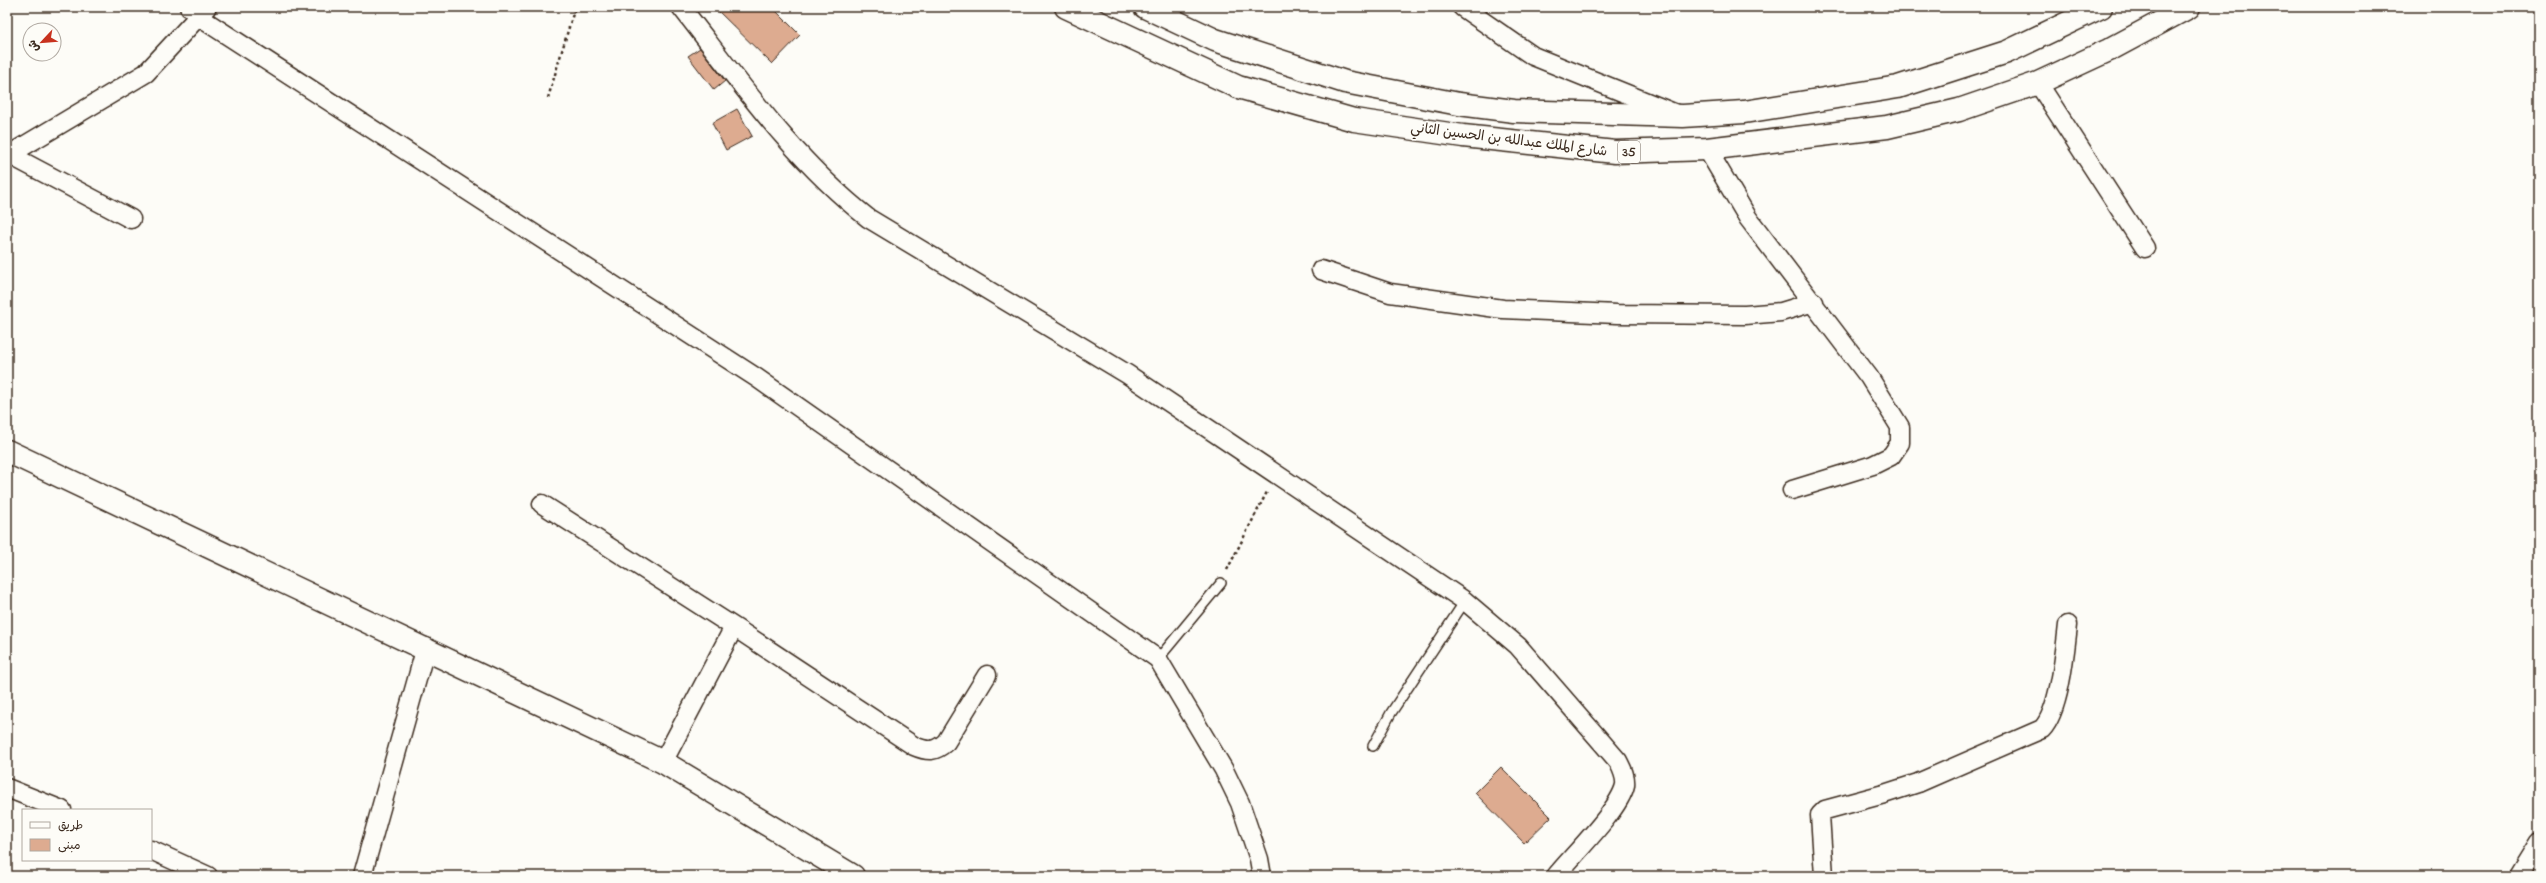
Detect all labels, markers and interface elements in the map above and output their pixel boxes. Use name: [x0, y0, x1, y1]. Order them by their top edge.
north arrow: [22, 22, 62, 62]
text: ش: [24, 37, 44, 55]
street label: شارع الملك عبدالله بن الحسين الثاني: [1409, 118, 1609, 163]
road number: 35: [1618, 141, 1640, 163]
legend: [22, 809, 152, 861]
text: طريق: [58, 817, 83, 835]
text: مبنى: [58, 837, 81, 855]

